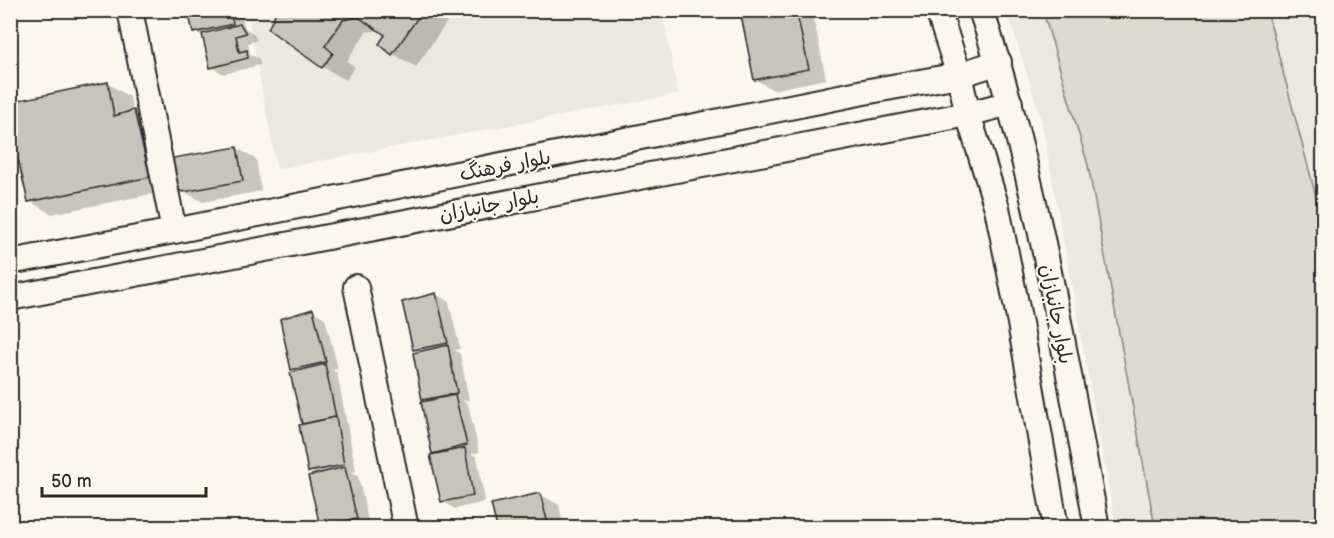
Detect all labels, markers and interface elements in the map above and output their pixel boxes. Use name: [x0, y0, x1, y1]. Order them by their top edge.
street label: بلوار فرهنگ: [458, 145, 553, 187]
street label: بلوار جانبازان: [437, 185, 541, 227]
street label: بلوار جانبازان: [1035, 262, 1077, 366]
scale bar: [42, 460, 206, 498]
text: 50 m: [51, 471, 92, 492]

